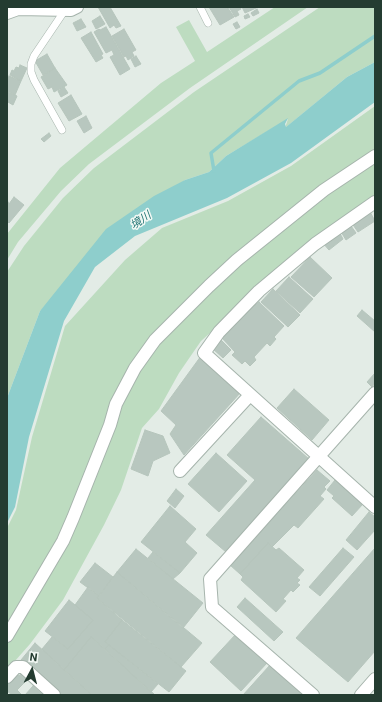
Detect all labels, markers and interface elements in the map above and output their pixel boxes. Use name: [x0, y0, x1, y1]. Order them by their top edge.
water label: 境川: [128, 209, 154, 233]
north arrow: [12, 650, 52, 690]
text: N: [29, 651, 38, 665]

